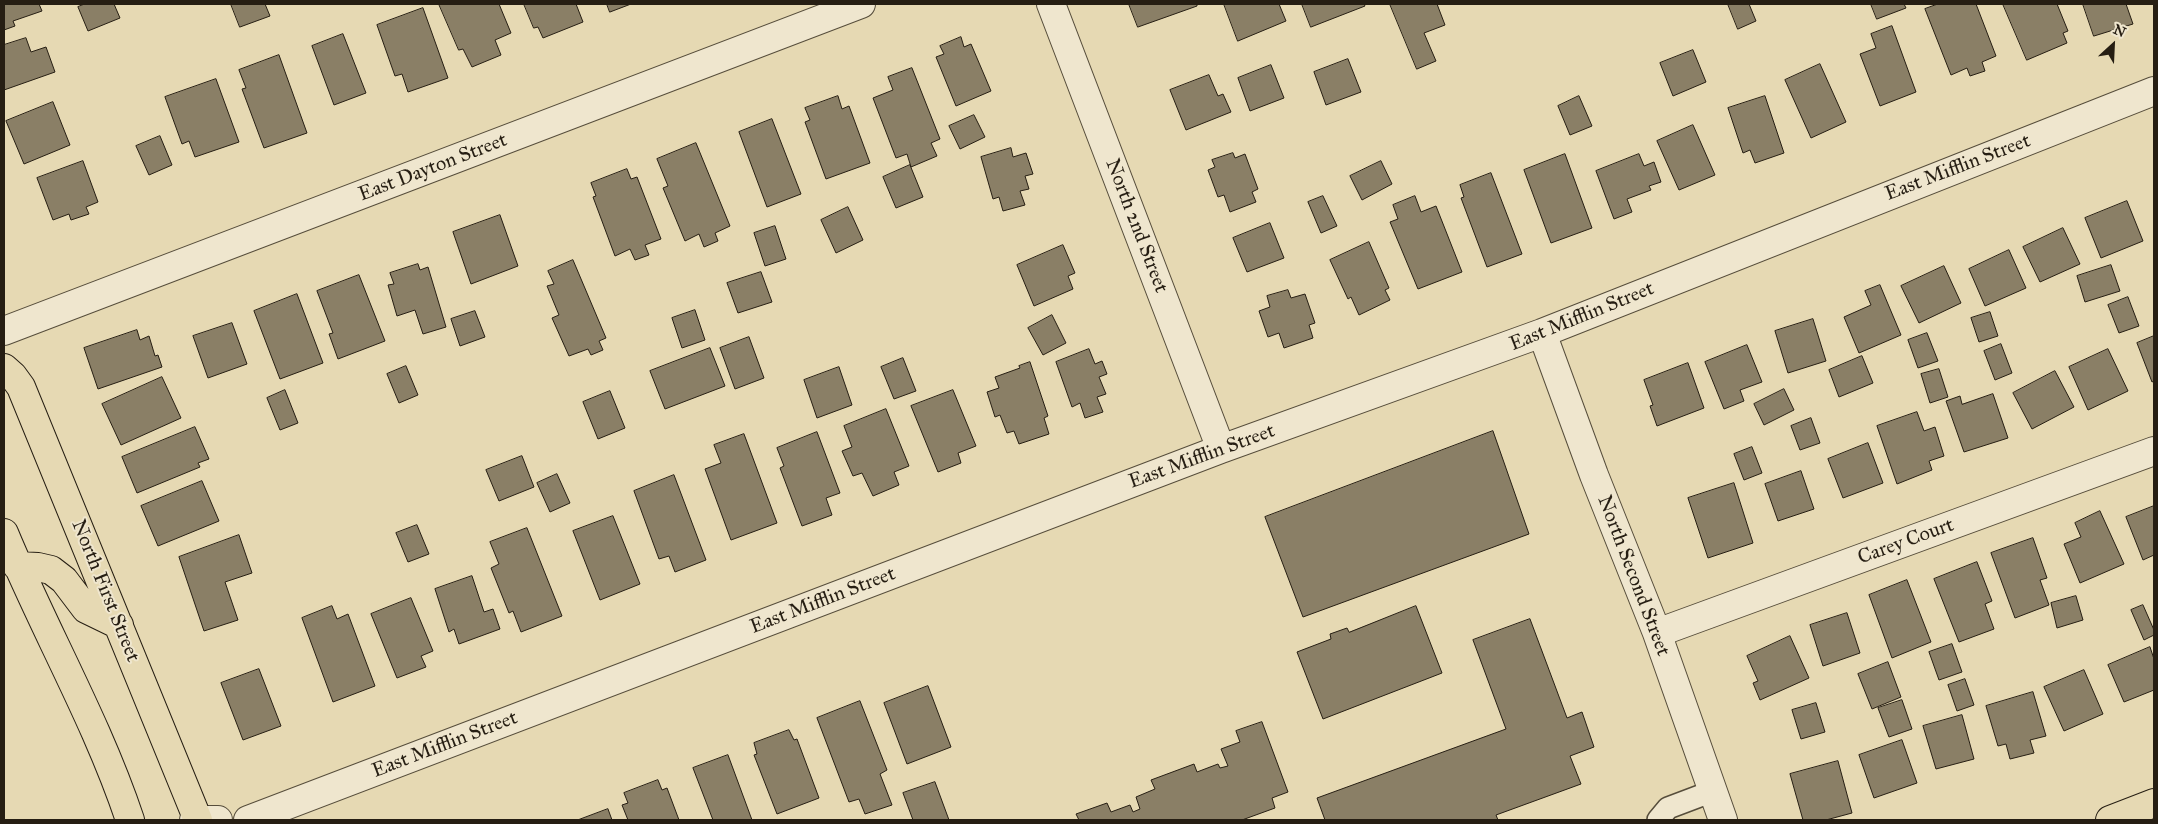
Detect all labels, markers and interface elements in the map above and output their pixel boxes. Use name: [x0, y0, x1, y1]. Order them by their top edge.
north arrow: [2088, 20, 2138, 70]
text: N: [2111, 21, 2129, 41]
street label: East Dayton Street: [355, 129, 511, 207]
street label: East Mifflin Street: [1882, 129, 2034, 207]
street label: North 2nd Street: [1099, 156, 1173, 296]
street label: East Mifflin Street: [1506, 277, 1658, 357]
street label: East Mifflin Street: [1126, 419, 1278, 495]
street label: North Second Street: [1591, 492, 1675, 660]
street label: Carey Court: [1855, 514, 1957, 570]
street label: North First Street: [66, 516, 144, 666]
street label: East Mifflin Street: [747, 562, 899, 640]
street label: East Mifflin Street: [369, 706, 521, 784]

